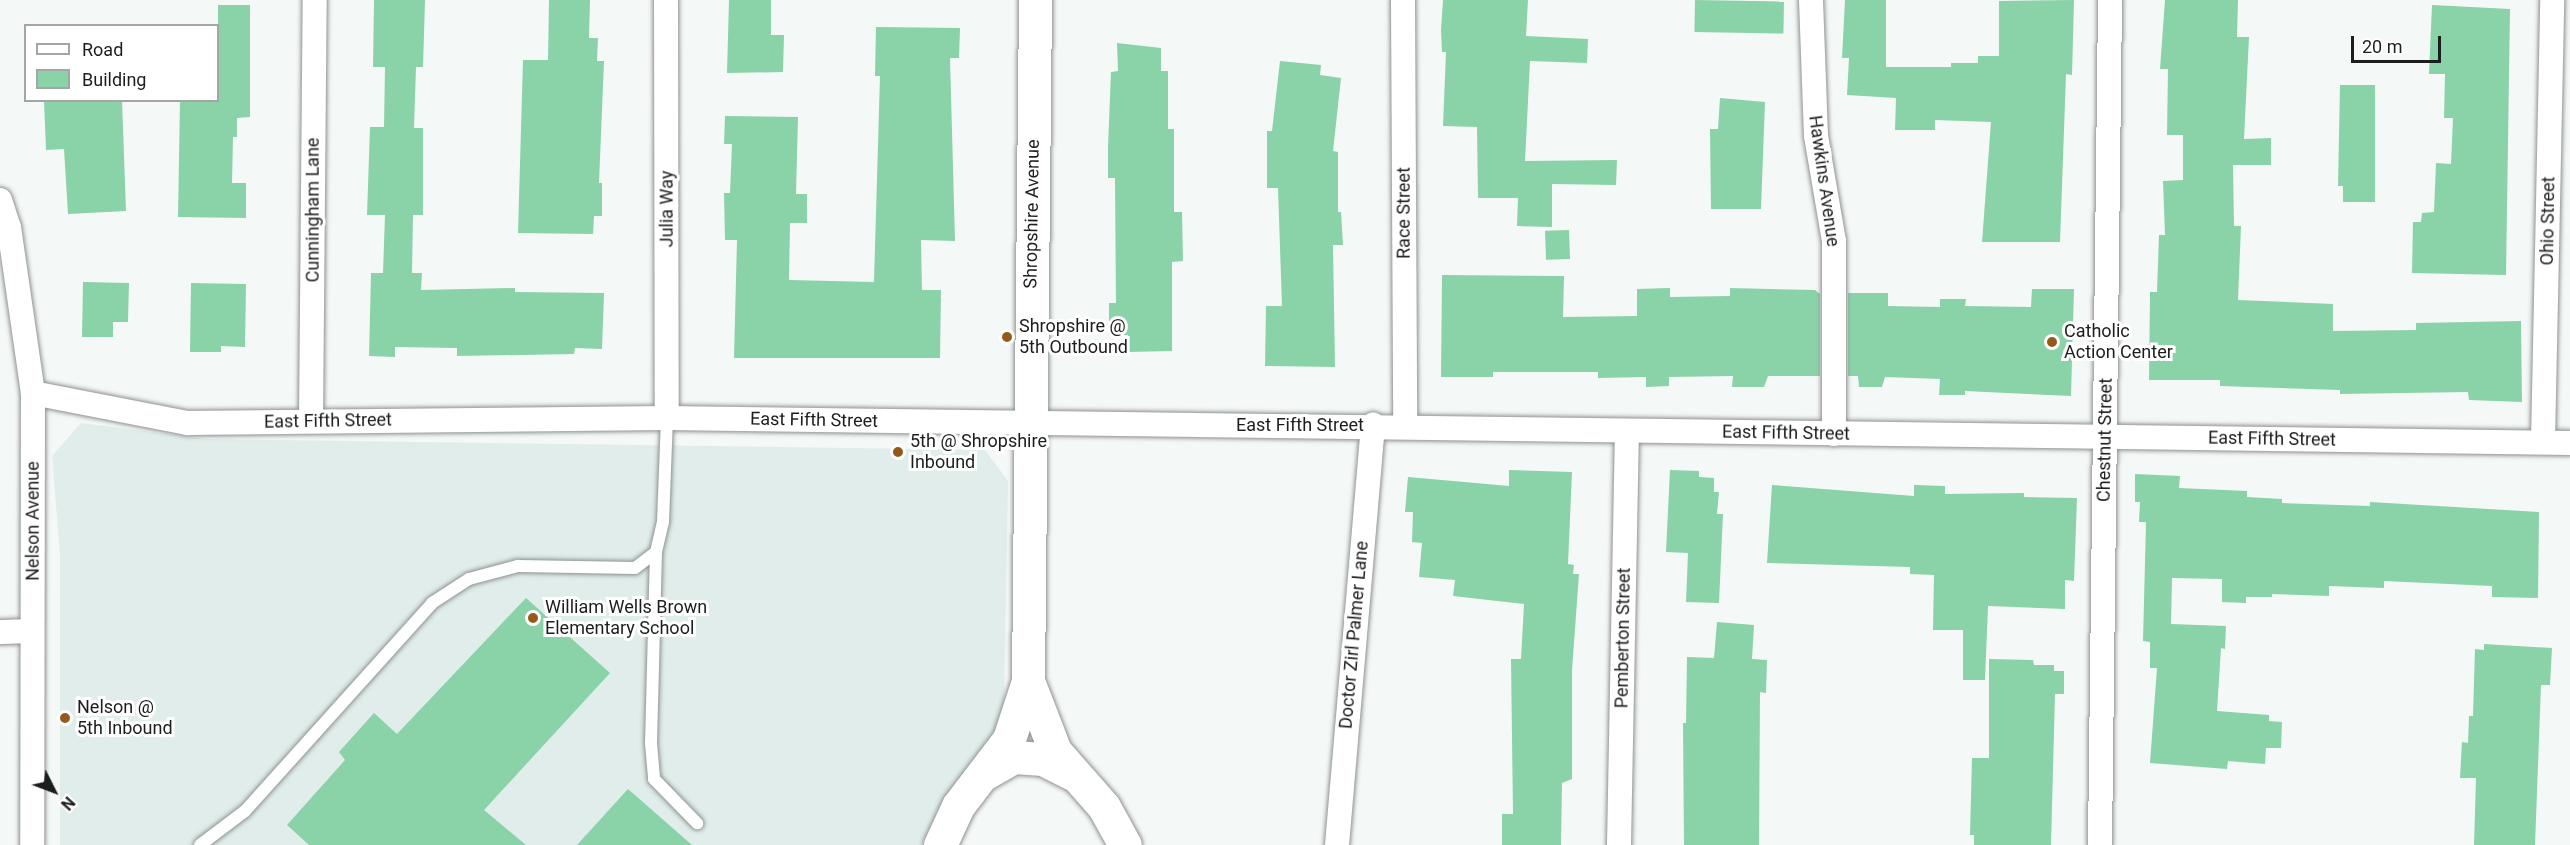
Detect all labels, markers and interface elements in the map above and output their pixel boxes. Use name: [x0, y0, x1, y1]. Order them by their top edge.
legend: [24, 24, 219, 102]
scale bar: [2354, 24, 2444, 62]
text: 20 m: [2362, 36, 2402, 57]
text: Road: [82, 39, 123, 60]
text: Building: [82, 69, 146, 90]
street label: Hawkins Avenue: [1804, 114, 1844, 248]
street label: Cunningham Lane: [302, 138, 324, 282]
street label: Shropshire Avenue: [1020, 139, 1044, 289]
street label: Race Street: [1393, 167, 1415, 259]
street label: Julia Way: [656, 171, 678, 247]
street label: Ohio Street: [2536, 176, 2560, 266]
place label: Shropshire @ 5th Outbound: [1019, 316, 1128, 358]
place label: Catholic Action Center: [2064, 321, 2173, 364]
marker: Shropshire @ 5th Outbound: [1000, 330, 1014, 344]
marker: Catholic Action Center: [2045, 335, 2059, 349]
street label: Chestnut Street: [2093, 378, 2117, 502]
street label: East Fifth Street: [750, 408, 878, 432]
street label: East Fifth Street: [264, 409, 392, 433]
street label: East Fifth Street: [1236, 414, 1364, 436]
street label: East Fifth Street: [1722, 421, 1850, 445]
street label: East Fifth Street: [2208, 427, 2336, 451]
place label: 5th @ Shropshire Inbound: [910, 431, 1047, 474]
marker: 5th @ Shropshire Inbound: [891, 445, 905, 459]
street label: Nelson Avenue: [22, 461, 44, 581]
street label: Doctor Zirl Palmer Lane: [1335, 540, 1373, 730]
street label: Pemberton Street: [1611, 568, 1635, 708]
place label: William Wells Brown Elementary School: [545, 597, 707, 640]
marker: William Wells Brown Elementary School: [526, 611, 540, 625]
place label: Nelson @ 5th Inbound: [77, 697, 173, 740]
marker: Nelson @ 5th Inbound: [58, 711, 72, 725]
north arrow: [24, 761, 84, 821]
text: N: [57, 793, 79, 814]

